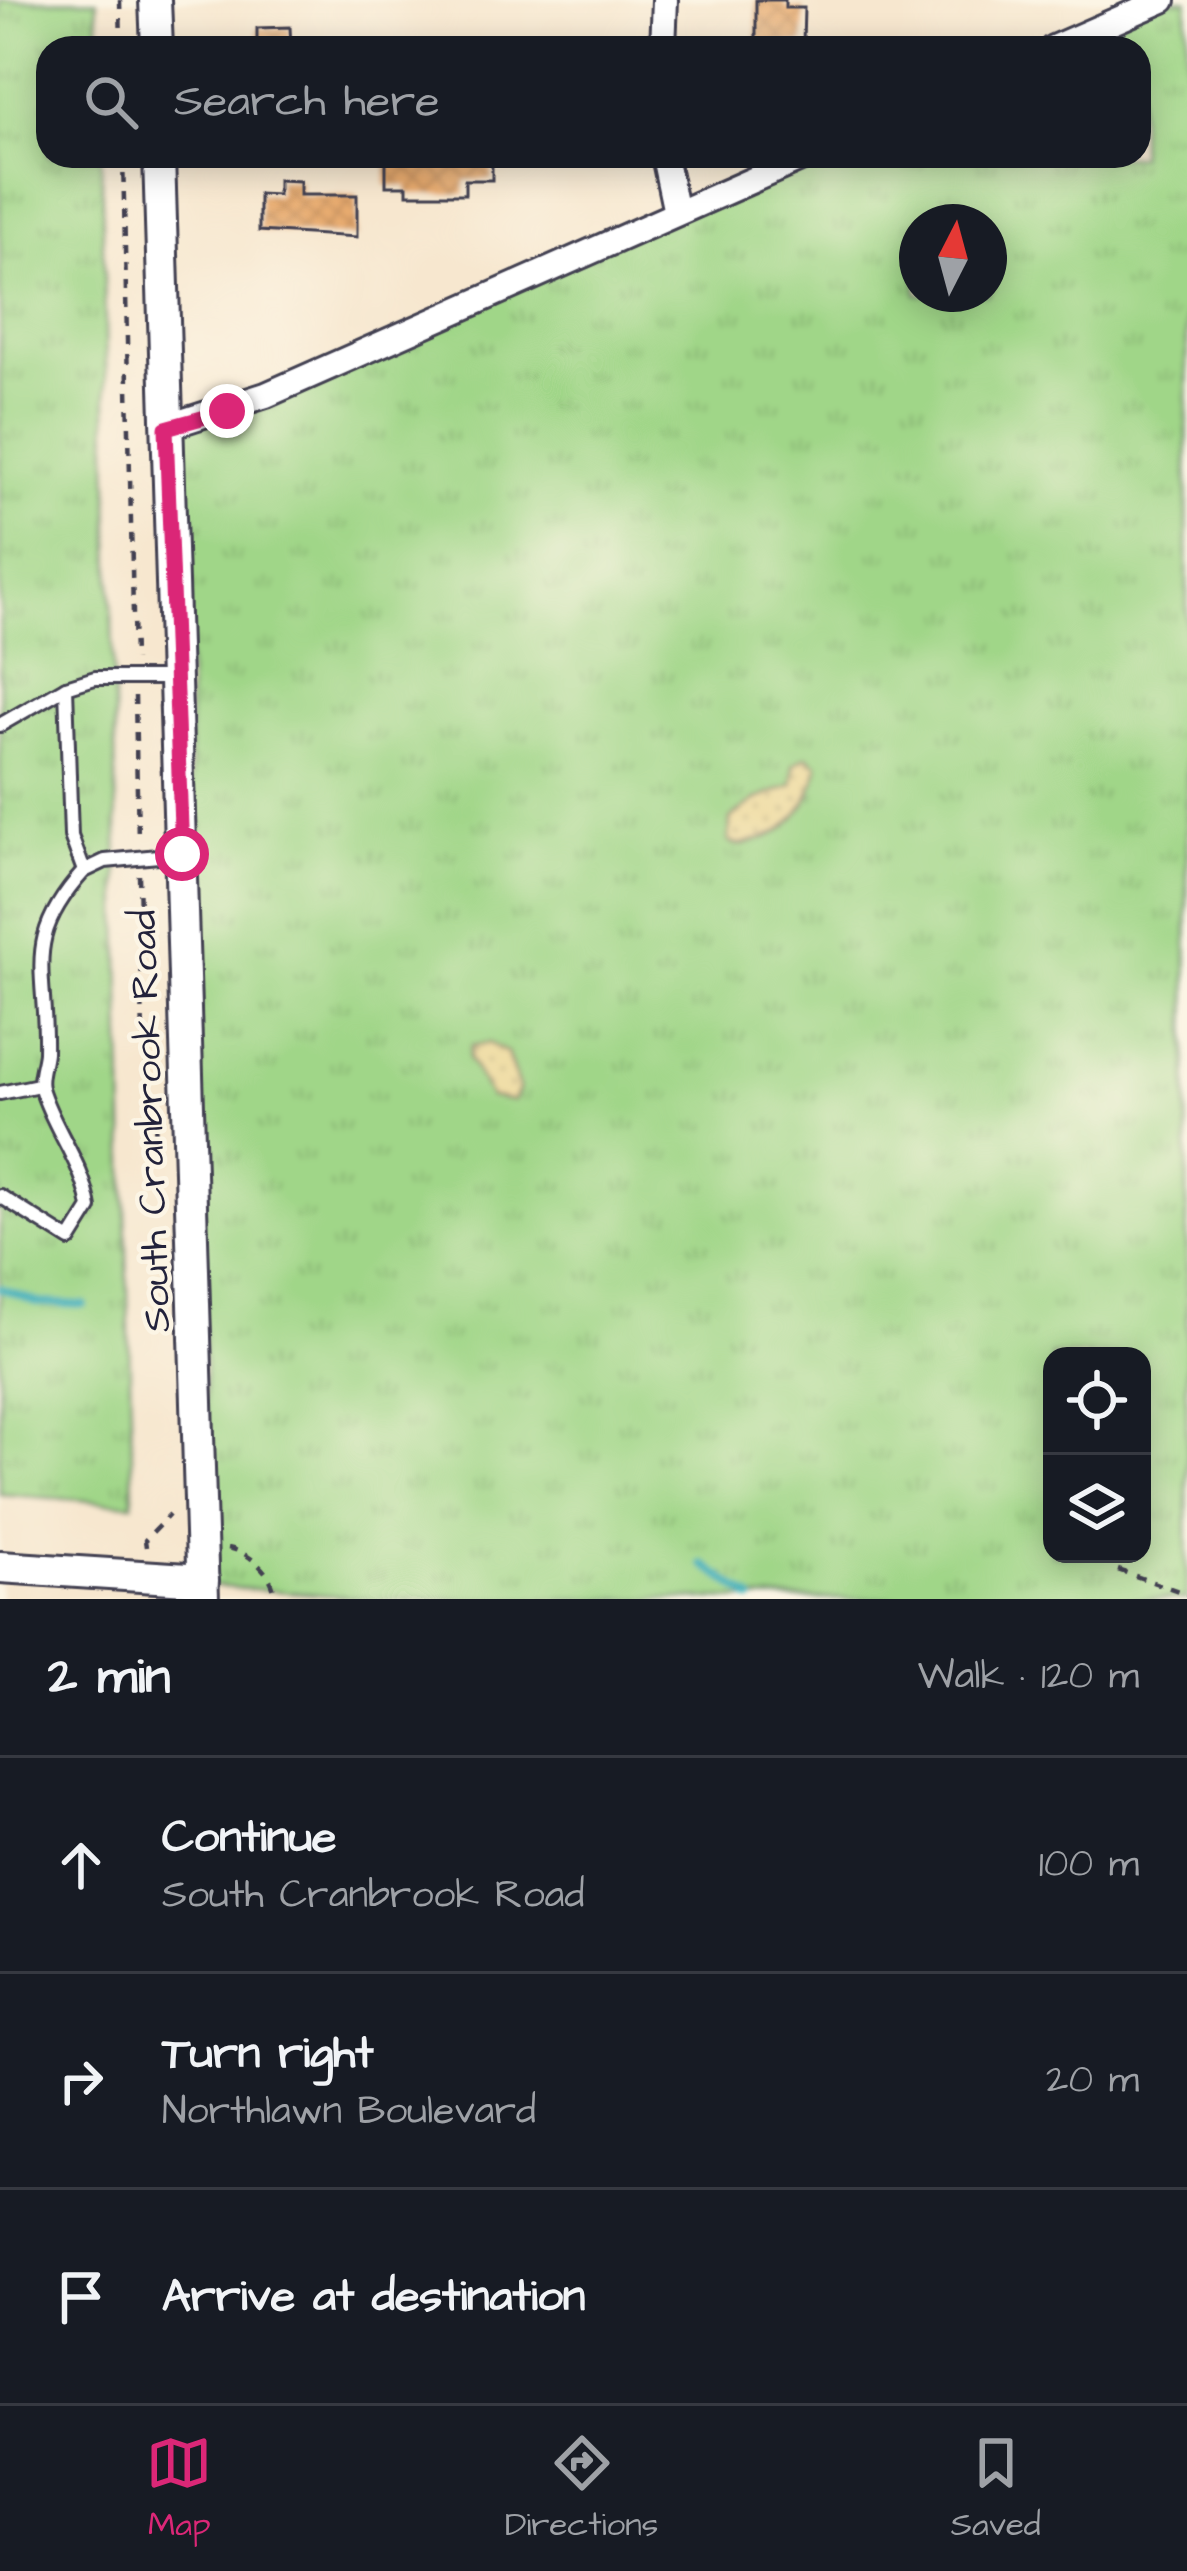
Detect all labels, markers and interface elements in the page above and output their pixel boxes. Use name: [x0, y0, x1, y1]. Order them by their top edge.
search box: [36, 36, 1151, 168]
icon: search: [78, 69, 144, 135]
text: Search here: [174, 71, 440, 133]
north arrow: [899, 204, 1007, 312]
route end: [200, 384, 254, 438]
route start: [155, 827, 209, 881]
street label: South Cranbrook Road: [117, 909, 185, 1333]
map controls: [1043, 1347, 1151, 1563]
button: locate: [1043, 1347, 1151, 1455]
button: layers: [1043, 1455, 1151, 1563]
text: 2 min: [48, 1642, 171, 1713]
text: Walk · 120 m: [918, 1650, 1139, 1704]
text: Continue: [162, 1807, 336, 1869]
icon: ahead: [48, 1832, 114, 1898]
text: 100 m: [1039, 1838, 1139, 1892]
text: South Cranbrook Road: [162, 1869, 584, 1923]
text: Turn right: [162, 2023, 374, 2085]
icon: right: [48, 2048, 114, 2114]
text: 20 m: [1046, 2054, 1139, 2108]
text: Northlawn Boulevard: [162, 2085, 536, 2139]
icon: arrive: [48, 2264, 114, 2330]
text: Arrive at destination: [162, 2266, 585, 2328]
tab: Map: [146, 2430, 212, 2548]
tab: Directions: [505, 2430, 658, 2548]
tab: Saved: [951, 2430, 1041, 2548]

